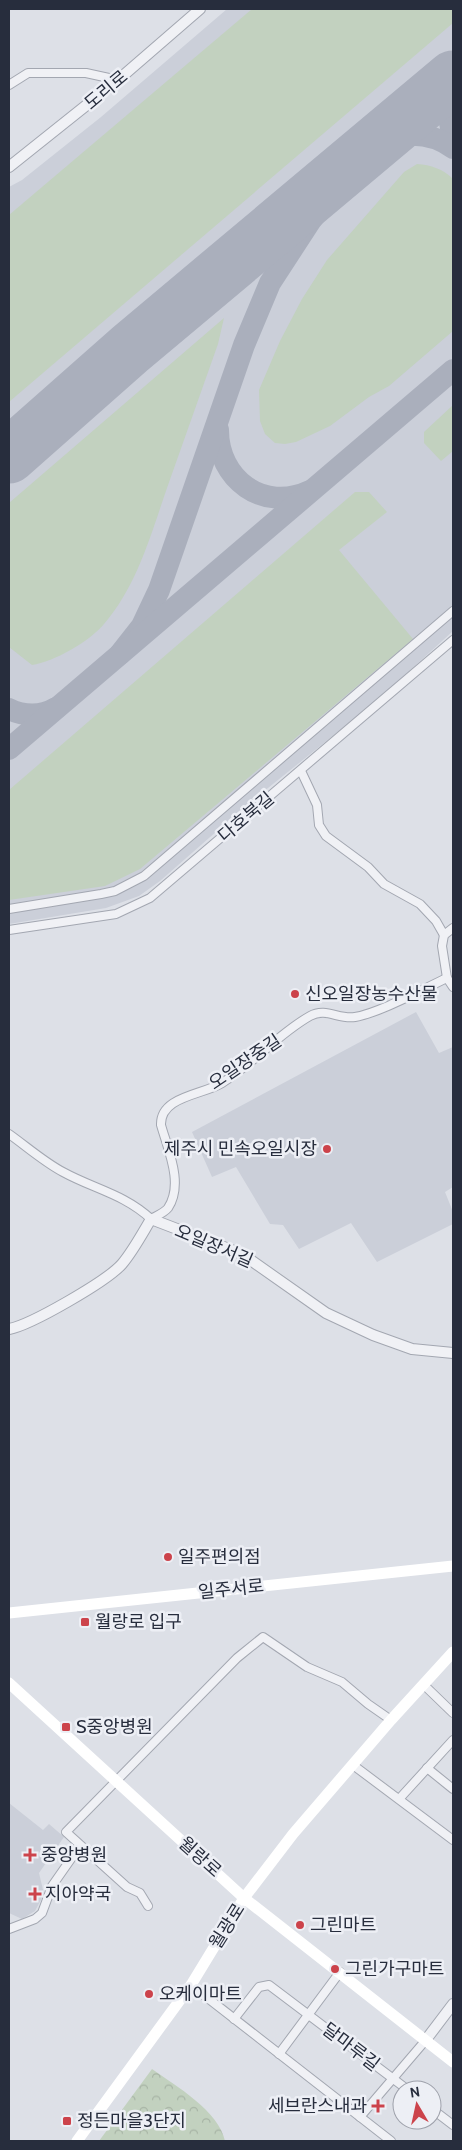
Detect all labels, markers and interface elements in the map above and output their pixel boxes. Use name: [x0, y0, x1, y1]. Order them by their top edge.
street label: 도리로: [80, 66, 132, 114]
street label: 다호북길: [214, 787, 278, 847]
place label: 신오일장농수산물: [305, 983, 437, 1005]
marker: 신오일장농수산물: [289, 988, 301, 1000]
street label: 오일장중길: [205, 1030, 285, 1094]
place label: 제주시 민속오일시장: [164, 1138, 317, 1160]
marker: 제주시 민속오일시장: [321, 1143, 333, 1155]
street label: 오일장서길: [172, 1220, 256, 1272]
place label: 일주편의점: [178, 1546, 261, 1568]
marker: 일주편의점: [162, 1551, 174, 1563]
street label: 일주서로: [197, 1575, 265, 1603]
place label: 월랑로 입구: [95, 1611, 182, 1633]
marker: 월랑로 입구: [79, 1616, 91, 1628]
place label: S중앙병원: [76, 1716, 153, 1738]
marker: S중앙병원: [60, 1721, 72, 1733]
street label: 월랑로: [174, 1832, 226, 1882]
place label: 중앙병원: [41, 1844, 107, 1866]
marker: 중앙병원: [23, 1848, 37, 1862]
place label: 지아약국: [45, 1883, 111, 1905]
marker: 지아약국: [29, 1888, 41, 1900]
street label: 월광로: [205, 1899, 249, 1953]
place label: 그린마트: [310, 1914, 376, 1936]
marker: 그린마트: [294, 1919, 306, 1931]
place label: 그린가구마트: [345, 1958, 444, 1980]
marker: 그린가구마트: [329, 1963, 341, 1975]
place label: 오케이마트: [159, 1983, 242, 2005]
marker: 오케이마트: [143, 1988, 155, 2000]
street label: 달마루길: [318, 2018, 384, 2076]
north arrow: [392, 2080, 442, 2130]
text: N: [409, 2082, 421, 2102]
place label: 세브란스내과: [268, 2095, 367, 2117]
marker: 세브란스내과: [371, 2099, 385, 2113]
place label: 정든마을3단지: [77, 2110, 186, 2132]
marker: 정든마을3단지: [61, 2115, 73, 2127]

